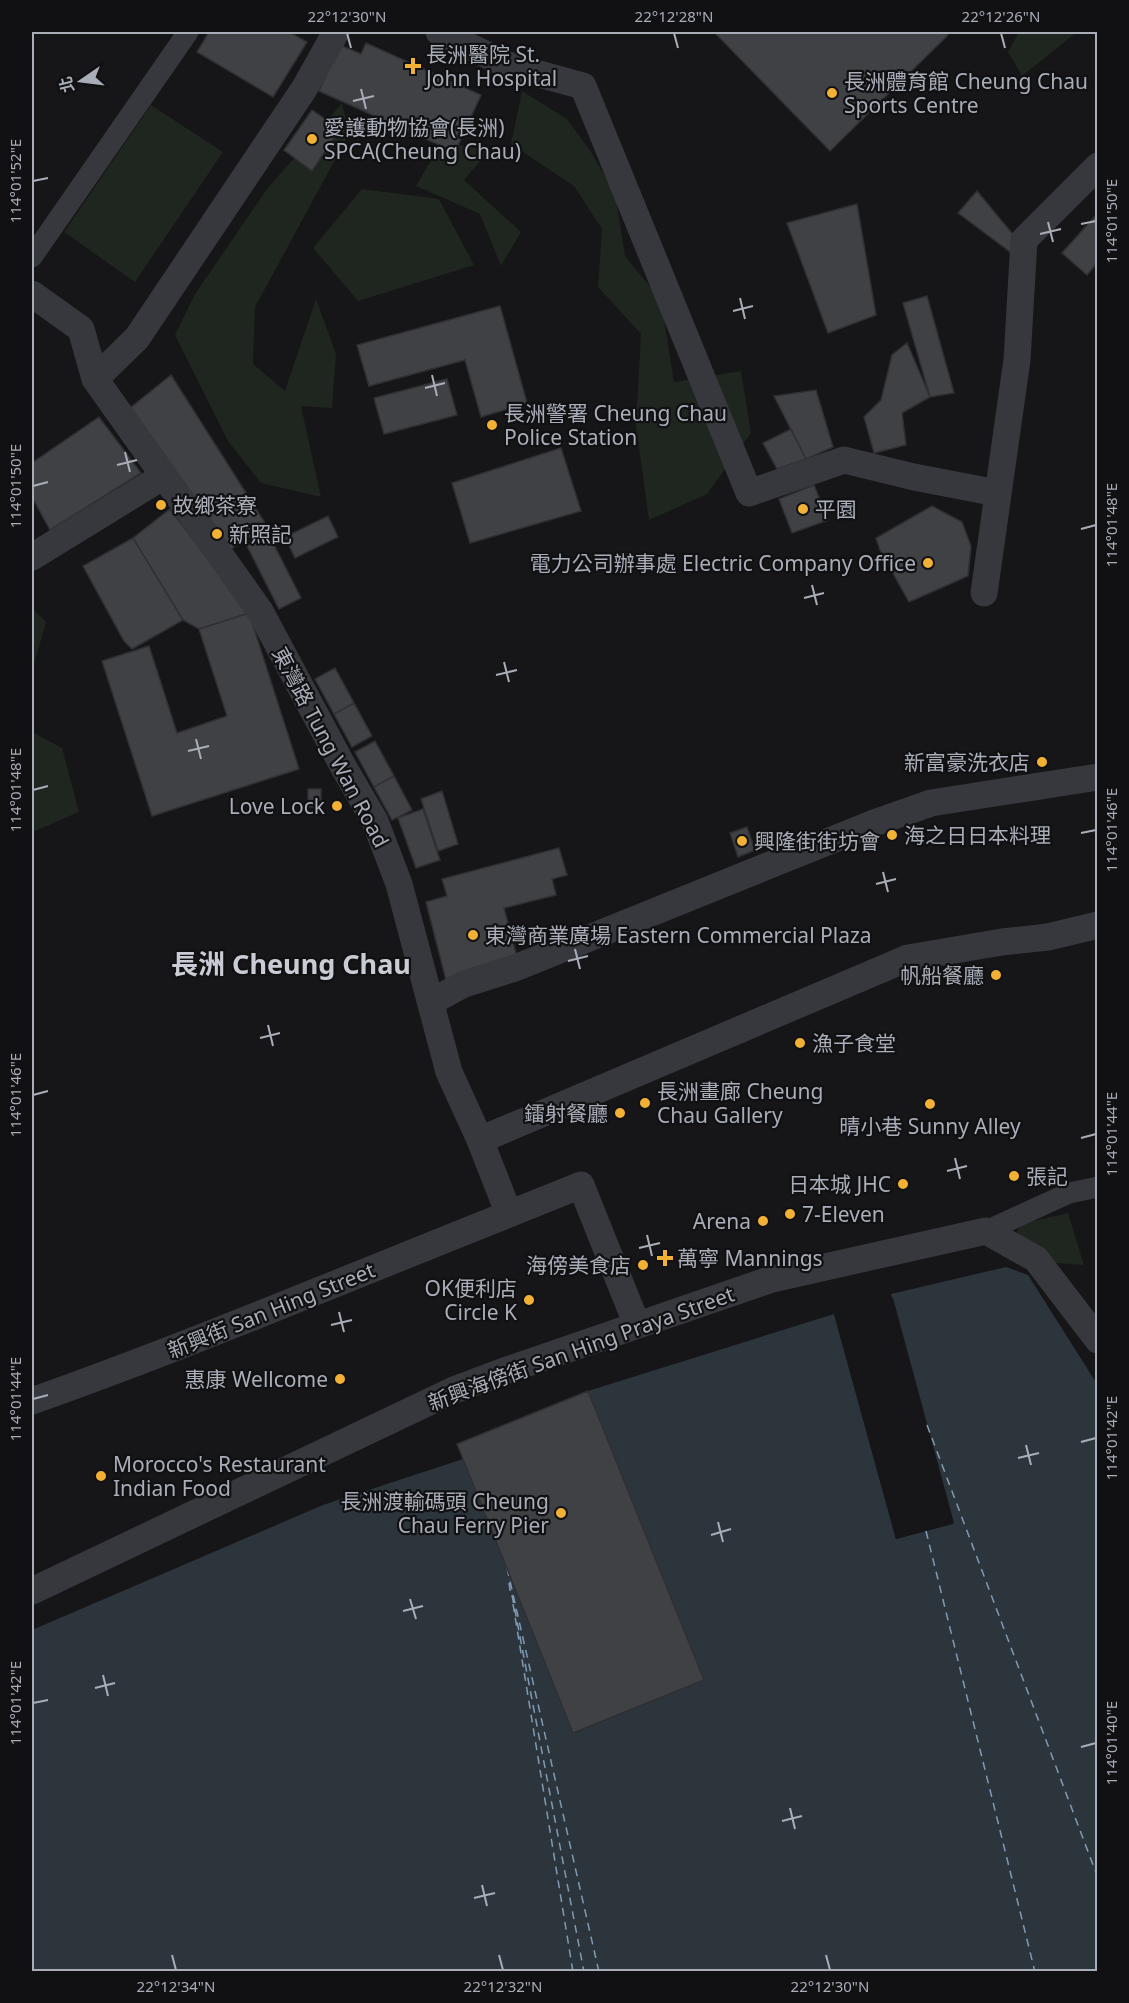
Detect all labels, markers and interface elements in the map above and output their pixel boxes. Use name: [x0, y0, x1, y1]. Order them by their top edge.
text: 22°12'30"N: [308, 6, 386, 26]
text: 22°12'28"N: [635, 6, 713, 26]
text: 22°12'26"N: [962, 6, 1040, 26]
place label: 長洲醫院 St. John Hospital: [424, 40, 557, 92]
north arrow: [51, 51, 111, 111]
marker: 長洲醫院 St. John Hospital: [404, 57, 422, 75]
place label: 長洲體育館 Cheung Chau Sports Centre: [844, 67, 1088, 119]
text: 北: [54, 74, 79, 95]
marker: 長洲體育館 Cheung Chau Sports Centre: [825, 86, 839, 100]
place label: 愛護動物協會(長洲) SPCA(Cheung Chau): [324, 113, 521, 165]
marker: 愛護動物協會(長洲) SPCA(Cheung Chau): [305, 132, 319, 146]
text: 114°01'52"E: [5, 139, 25, 223]
text: 114°01'50"E: [1101, 179, 1121, 263]
place label: 長洲警署 Cheung Chau Police Station: [504, 399, 727, 451]
marker: 長洲警署 Cheung Chau Police Station: [485, 418, 499, 432]
text: 114°01'50"E: [5, 444, 25, 528]
text: 114°01'48"E: [1101, 483, 1121, 567]
place label: 故鄉茶寮: [173, 491, 257, 519]
place label: 平園: [815, 495, 857, 523]
marker: 故鄉茶寮: [154, 498, 168, 512]
marker: 平園: [796, 502, 810, 516]
place label: 新照記: [229, 520, 292, 548]
marker: 新照記: [210, 527, 224, 541]
place label: 電力公司辦事處 Electric Company Office: [530, 549, 916, 577]
marker: 電力公司辦事處 Electric Company Office: [921, 556, 935, 570]
street label: 東灣路 Tung Wan Road: [266, 642, 396, 852]
text: 114°01'48"E: [5, 748, 25, 832]
place label: 新富豪洗衣店: [904, 748, 1030, 776]
marker: 新富豪洗衣店: [1035, 755, 1049, 769]
text: 114°01'46"E: [1101, 788, 1121, 872]
place label: Love Lock: [229, 792, 326, 820]
marker: Love Lock: [330, 799, 344, 813]
place label: 海之日日本料理: [904, 821, 1051, 849]
place label: 興隆街街坊會: [754, 827, 880, 855]
marker: 海之日日本料理: [885, 828, 899, 842]
marker: 興隆街街坊會: [735, 834, 749, 848]
place label: 東灣商業廣場 Eastern Commercial Plaza: [485, 921, 872, 949]
marker: 東灣商業廣場 Eastern Commercial Plaza: [466, 928, 480, 942]
district label: 長洲 Cheung Chau: [171, 945, 411, 982]
place label: 帆船餐廳: [900, 961, 984, 989]
marker: 帆船餐廳: [989, 968, 1003, 982]
place label: 漁子食堂: [812, 1029, 896, 1057]
marker: 漁子食堂: [793, 1036, 807, 1050]
text: 114°01'46"E: [5, 1053, 25, 1137]
place label: 長洲畫廊 Cheung Chau Gallery: [657, 1077, 823, 1129]
text: 114°01'44"E: [1101, 1092, 1121, 1176]
marker: 長洲畫廊 Cheung Chau Gallery: [638, 1096, 652, 1110]
marker: 晴小巷 Sunny Alley: [923, 1097, 937, 1111]
place label: 鐳射餐廳: [524, 1099, 608, 1127]
marker: 鐳射餐廳: [613, 1106, 627, 1120]
place label: 晴小巷 Sunny Alley: [839, 1112, 1021, 1140]
place label: 張記: [1026, 1162, 1068, 1190]
marker: 張記: [1007, 1169, 1021, 1183]
place label: 日本城 JHC: [788, 1170, 891, 1198]
marker: 日本城 JHC: [896, 1177, 910, 1191]
place label: 7-Eleven: [802, 1200, 885, 1228]
place label: Arena: [693, 1207, 751, 1235]
marker: 7-Eleven: [783, 1207, 797, 1221]
marker: Arena: [756, 1214, 770, 1228]
place label: 萬寧 Mannings: [677, 1244, 823, 1272]
place label: 海傍美食店: [526, 1251, 631, 1279]
marker: 萬寧 Mannings: [658, 1251, 672, 1265]
street label: 新興街 San Hing Street: [163, 1255, 379, 1364]
marker: 海傍美食店: [636, 1258, 650, 1272]
place label: OK便利店 Circle K: [425, 1274, 517, 1326]
street label: 新興海傍街 San Hing Praya Street: [424, 1279, 738, 1417]
marker: OK便利店 Circle K: [522, 1293, 536, 1307]
text: 114°01'44"E: [5, 1357, 25, 1441]
place label: 惠康 Wellcome: [184, 1365, 328, 1393]
marker: 惠康 Wellcome: [333, 1372, 347, 1386]
text: 114°01'42"E: [1101, 1396, 1121, 1480]
place label: Morocco's Restaurant Indian Food: [113, 1450, 326, 1502]
marker: Morocco's Restaurant Indian Food: [94, 1469, 108, 1483]
place label: 長洲渡輸碼頭 Cheung Chau Ferry Pier: [341, 1487, 549, 1539]
marker: 長洲渡輸碼頭 Cheung Chau Ferry Pier: [554, 1506, 568, 1520]
text: 114°01'42"E: [5, 1661, 25, 1745]
text: 114°01'40"E: [1101, 1701, 1121, 1785]
text: 22°12'34"N: [137, 1976, 215, 1996]
text: 22°12'32"N: [464, 1976, 542, 1996]
text: 22°12'30"N: [791, 1976, 869, 1996]

